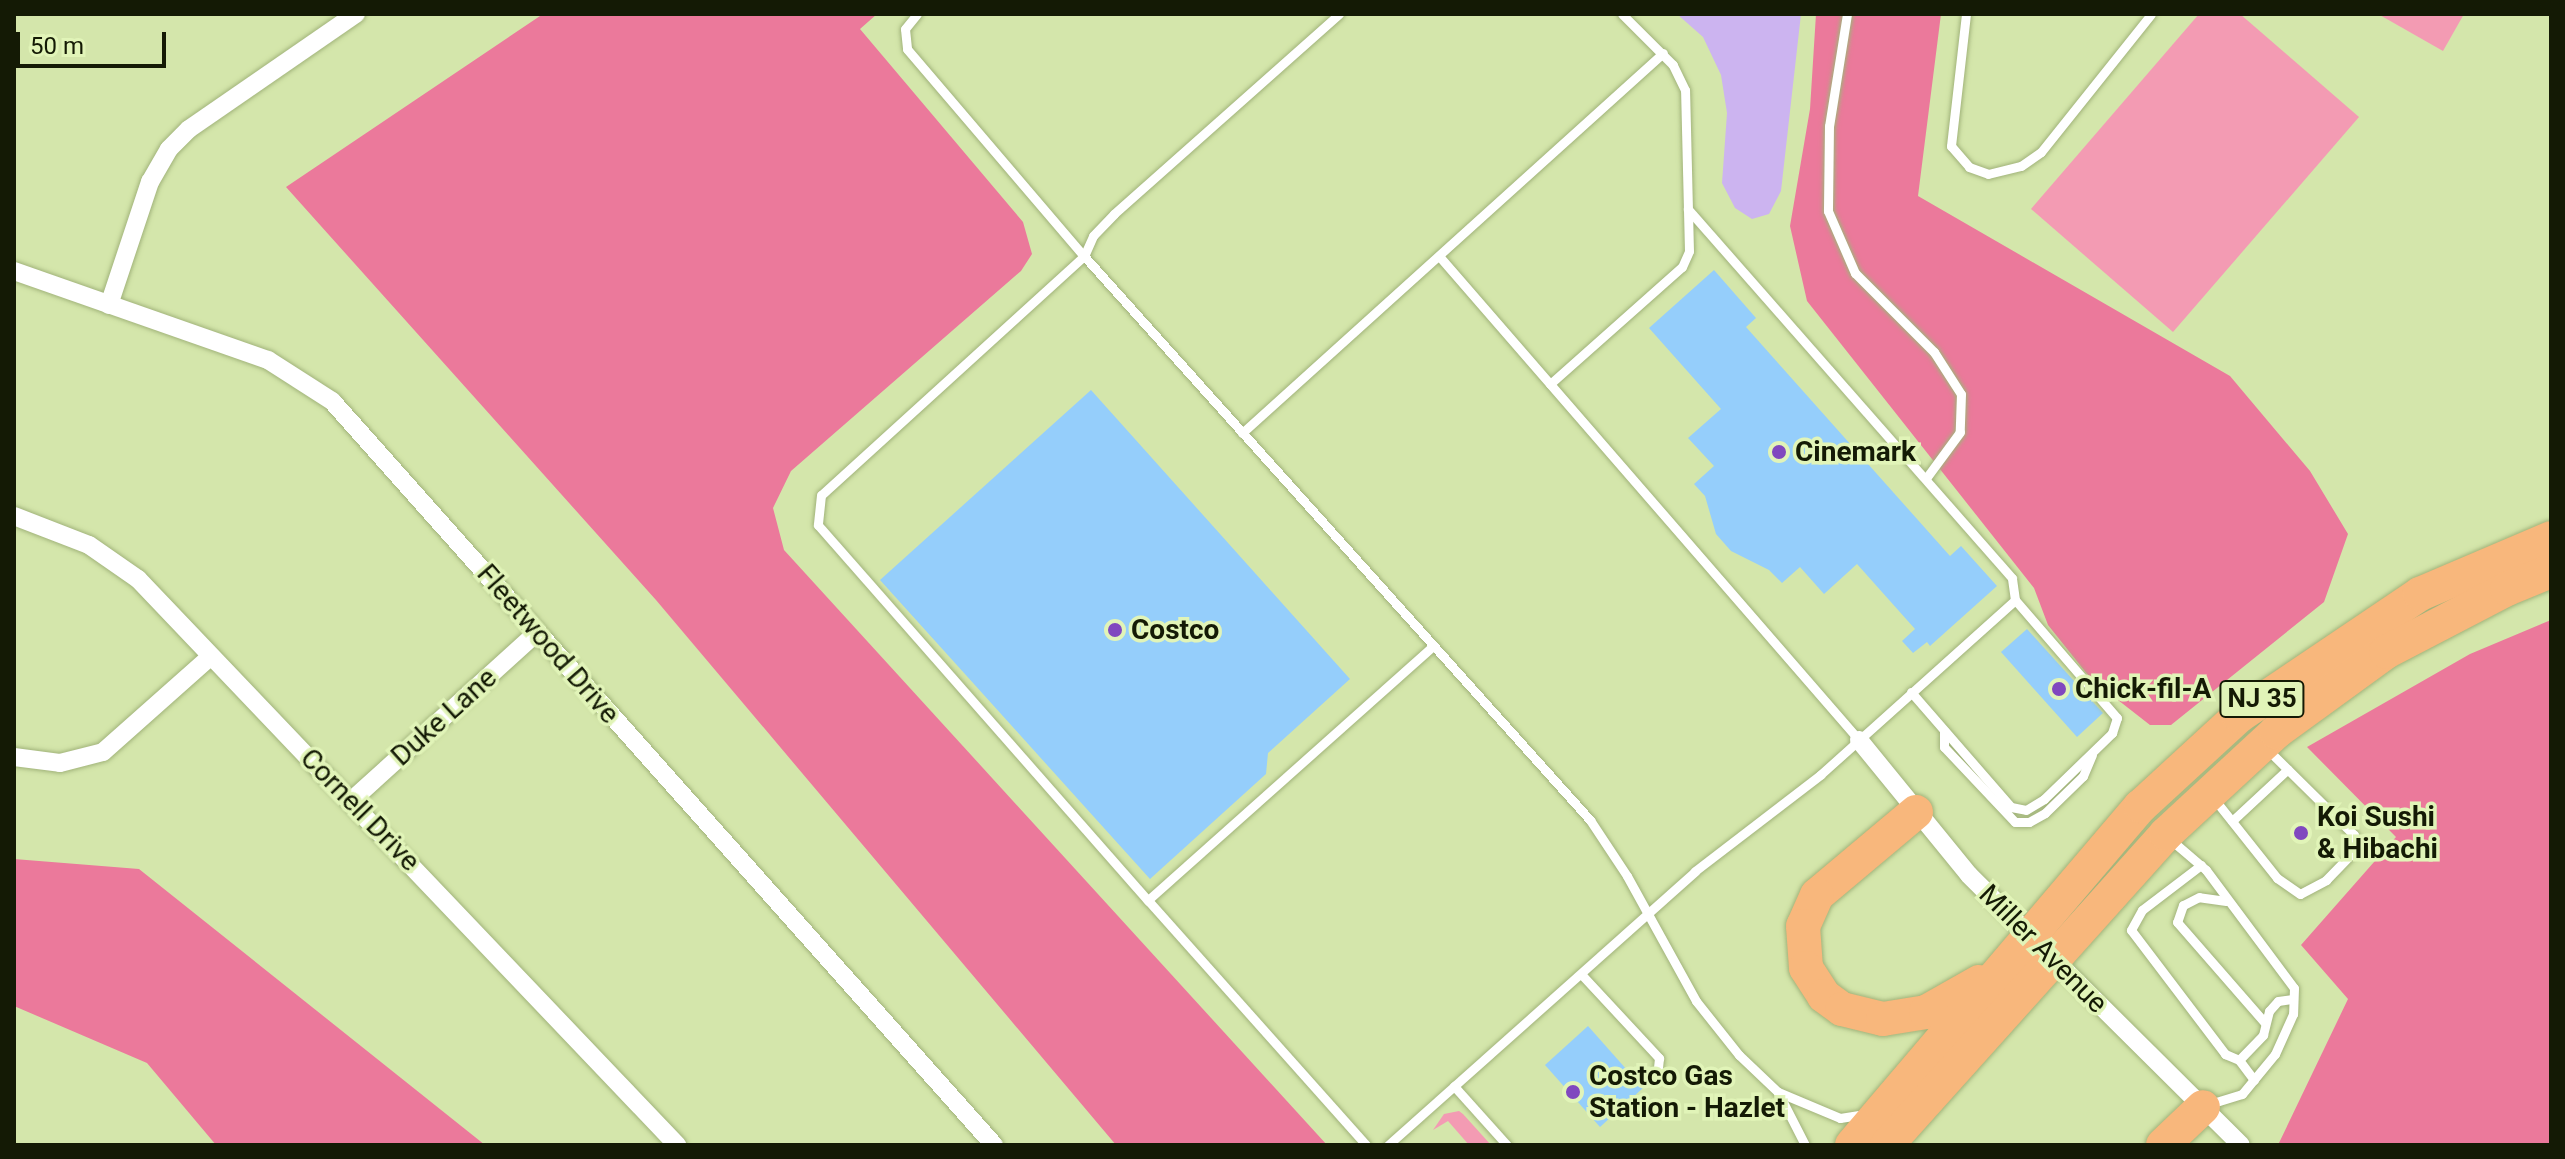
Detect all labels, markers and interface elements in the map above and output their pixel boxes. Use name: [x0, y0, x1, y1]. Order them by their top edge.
scale bar: [20, 16, 170, 66]
text: 50 m: [30, 32, 84, 60]
place label: Cinemark: [1795, 435, 1916, 469]
marker: Cinemark: [1770, 443, 1788, 461]
street label: Fleetwood Drive: [470, 558, 626, 730]
place label: Costco: [1131, 613, 1219, 647]
marker: Costco: [1106, 621, 1124, 639]
street label: Duke Lane: [384, 661, 504, 773]
place label: Chick-fil-A: [2075, 672, 2211, 706]
road number: NJ 35: [2218, 677, 2306, 721]
marker: Chick-fil-A: [2050, 680, 2068, 698]
street label: Cornell Drive: [293, 742, 427, 878]
place label: Koi Sushi & Hibachi: [2317, 800, 2438, 866]
marker: Koi Sushi & Hibachi: [2292, 824, 2310, 842]
street label: Miller Avenue: [1972, 878, 2114, 1020]
place label: Costco Gas Station - Hazlet: [1589, 1059, 1785, 1125]
marker: Costco Gas Station - Hazlet: [1564, 1083, 1582, 1101]

